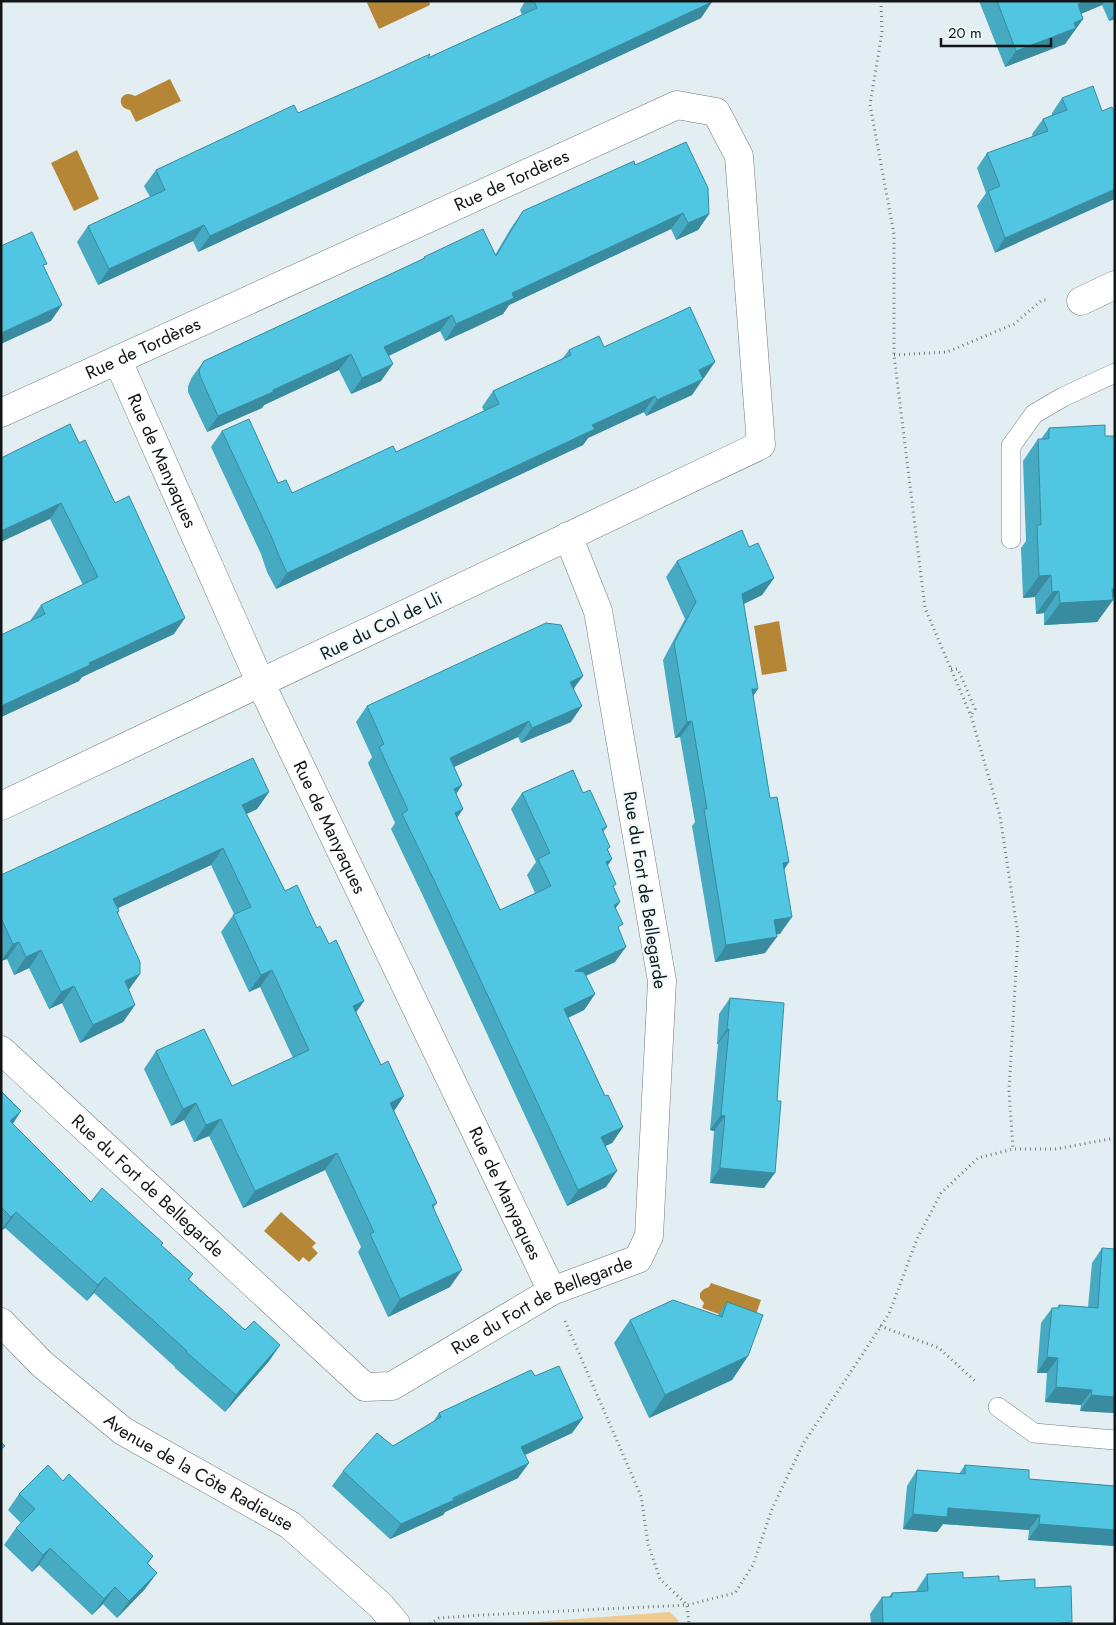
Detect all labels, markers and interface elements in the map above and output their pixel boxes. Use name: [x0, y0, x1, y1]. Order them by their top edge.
scale bar: [941, 15, 1051, 47]
text: 20 m: [948, 22, 982, 44]
street label: Rue de Tordères: [450, 143, 573, 218]
street label: Rue de Tordères: [81, 311, 205, 386]
street label: Rue de Manyaques: [121, 389, 203, 532]
street label: Rue du Col de Lli: [316, 585, 446, 667]
street label: Rue de Manyaques: [287, 756, 373, 898]
street label: Rue du Fort de Bellegarde: [617, 789, 673, 991]
street label: Rue du Fort de Bellegarde: [66, 1108, 230, 1263]
street label: Rue de Manyaques: [462, 1122, 548, 1264]
street label: Rue du Fort de Bellegarde: [446, 1249, 636, 1361]
street label: Avenue de la Côte Radieuse: [98, 1407, 298, 1537]

